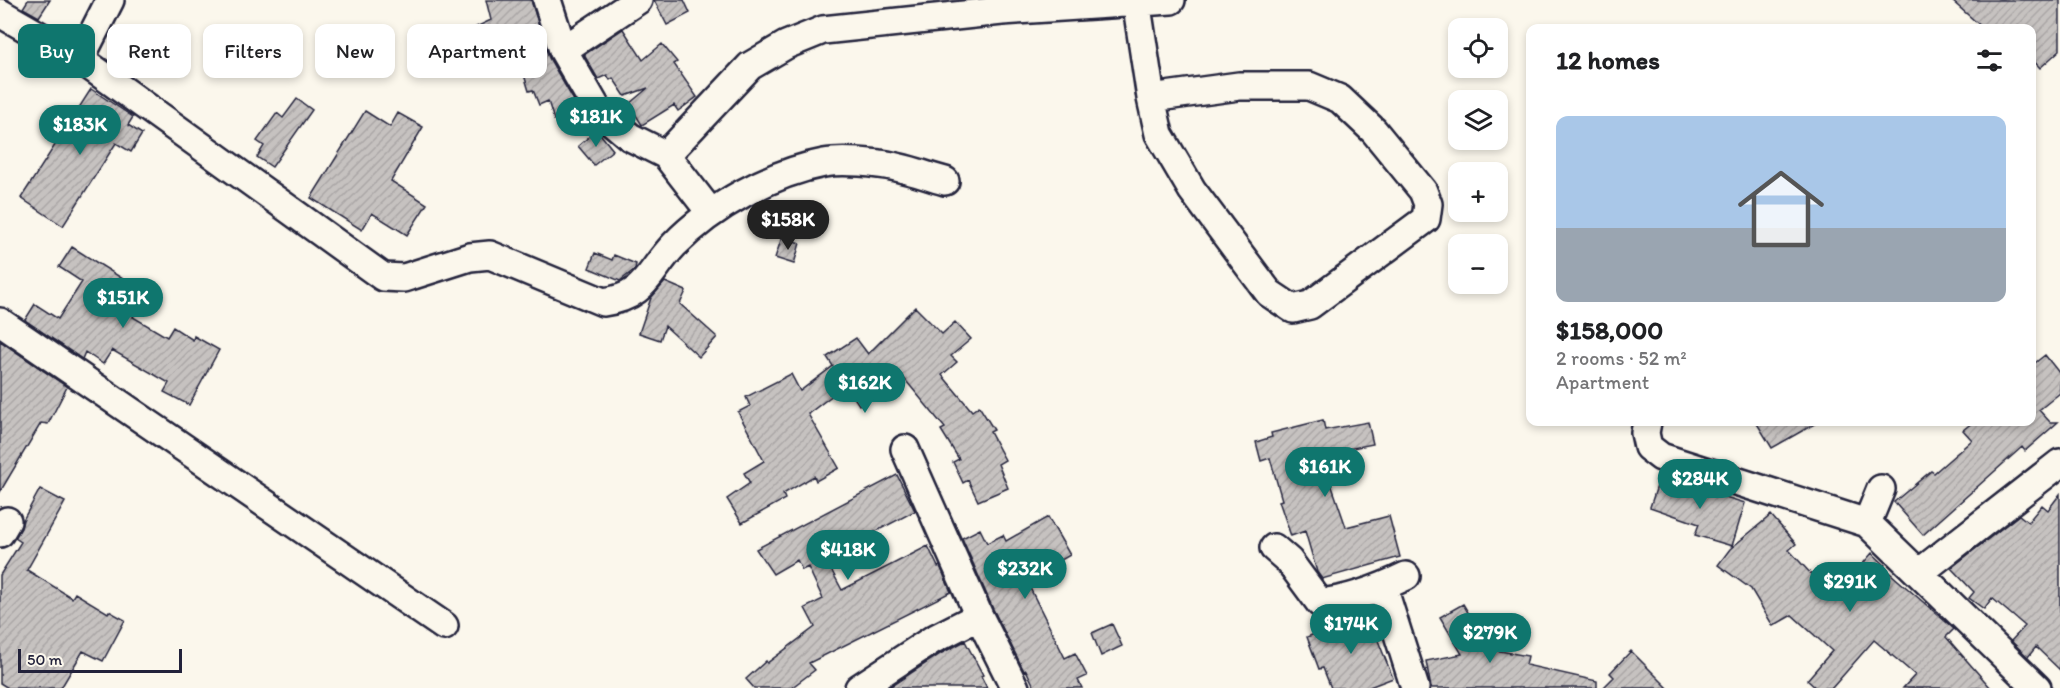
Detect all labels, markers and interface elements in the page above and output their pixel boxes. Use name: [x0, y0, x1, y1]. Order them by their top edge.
map controls: [1448, 18, 1508, 294]
button: locate: [1448, 18, 1508, 78]
chip: Buy: [18, 24, 95, 78]
chip: Rent: [107, 24, 191, 78]
chip: Filters: [203, 24, 303, 78]
chip: New: [315, 24, 395, 78]
chip: Apartment: [407, 24, 547, 78]
text: 12 homes: [1556, 44, 1660, 76]
icon: filters: [1973, 44, 2006, 77]
button: layers: [1448, 90, 1508, 150]
pin: $181K: [554, 97, 638, 148]
text: $181K: [570, 104, 622, 128]
pin: $183K: [38, 105, 122, 156]
text: $183K: [53, 112, 107, 136]
icon: home: [1727, 155, 1835, 263]
button: +: [1448, 162, 1508, 222]
pin: $158K: [746, 200, 830, 251]
text: $158K: [761, 207, 815, 231]
button: −: [1448, 234, 1508, 294]
pin: $151K: [81, 278, 165, 329]
text: $151K: [97, 285, 149, 309]
text: $158,000: [1556, 314, 1663, 346]
text: 2 rooms · 52 m²: [1556, 346, 1687, 370]
pin: $162K: [823, 363, 907, 414]
text: $162K: [838, 370, 892, 394]
text: Apartment: [1556, 370, 1649, 394]
pin: $161K: [1283, 447, 1367, 498]
text: $161K: [1299, 454, 1351, 478]
pin: $284K: [1658, 459, 1742, 510]
text: $284K: [1672, 466, 1728, 490]
pin: $418K: [806, 530, 890, 581]
text: $418K: [820, 537, 876, 561]
pin: $232K: [983, 549, 1067, 600]
text: $232K: [998, 556, 1052, 580]
pin: $291K: [1808, 562, 1892, 613]
text: $291K: [1823, 569, 1877, 593]
pin: $174K: [1309, 604, 1393, 655]
text: $174K: [1324, 611, 1378, 635]
pin: $279K: [1448, 613, 1532, 664]
text: $279K: [1463, 620, 1517, 644]
scale bar: [18, 646, 182, 674]
text: 50 m: [27, 650, 62, 669]

